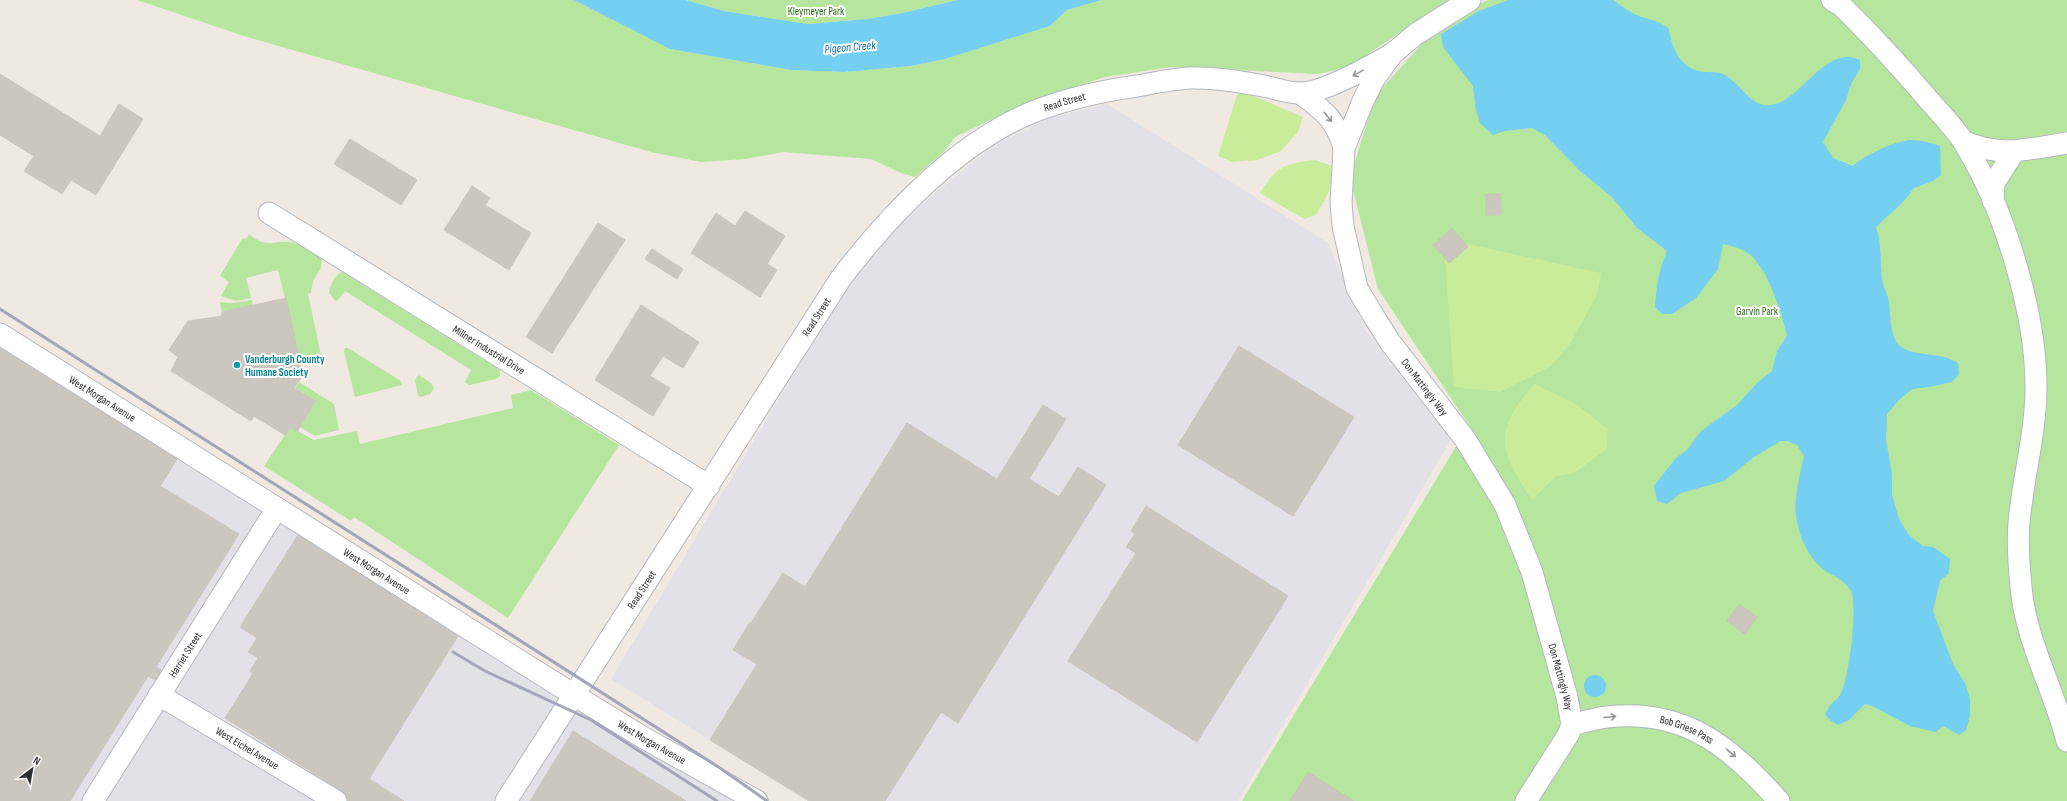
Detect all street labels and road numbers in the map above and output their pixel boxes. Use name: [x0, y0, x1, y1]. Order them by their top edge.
street label: Read Street: [1042, 90, 1088, 115]
street label: Read Street: [799, 295, 834, 339]
street label: Millner Industrial Drive: [450, 323, 527, 377]
street label: Don Mattingly Way: [1398, 356, 1451, 419]
street label: West Morgan Avenue: [66, 373, 138, 425]
street label: West Morgan Avenue: [341, 545, 412, 597]
street label: Read Street: [625, 568, 659, 612]
street label: Harriet Street: [166, 629, 205, 680]
street label: Don Mattingly Way: [1545, 642, 1575, 712]
street label: Bob Griese Pass: [1659, 713, 1716, 747]
street label: West Morgan Avenue: [615, 717, 688, 767]
street label: West Eichel Avenue: [213, 724, 281, 772]

